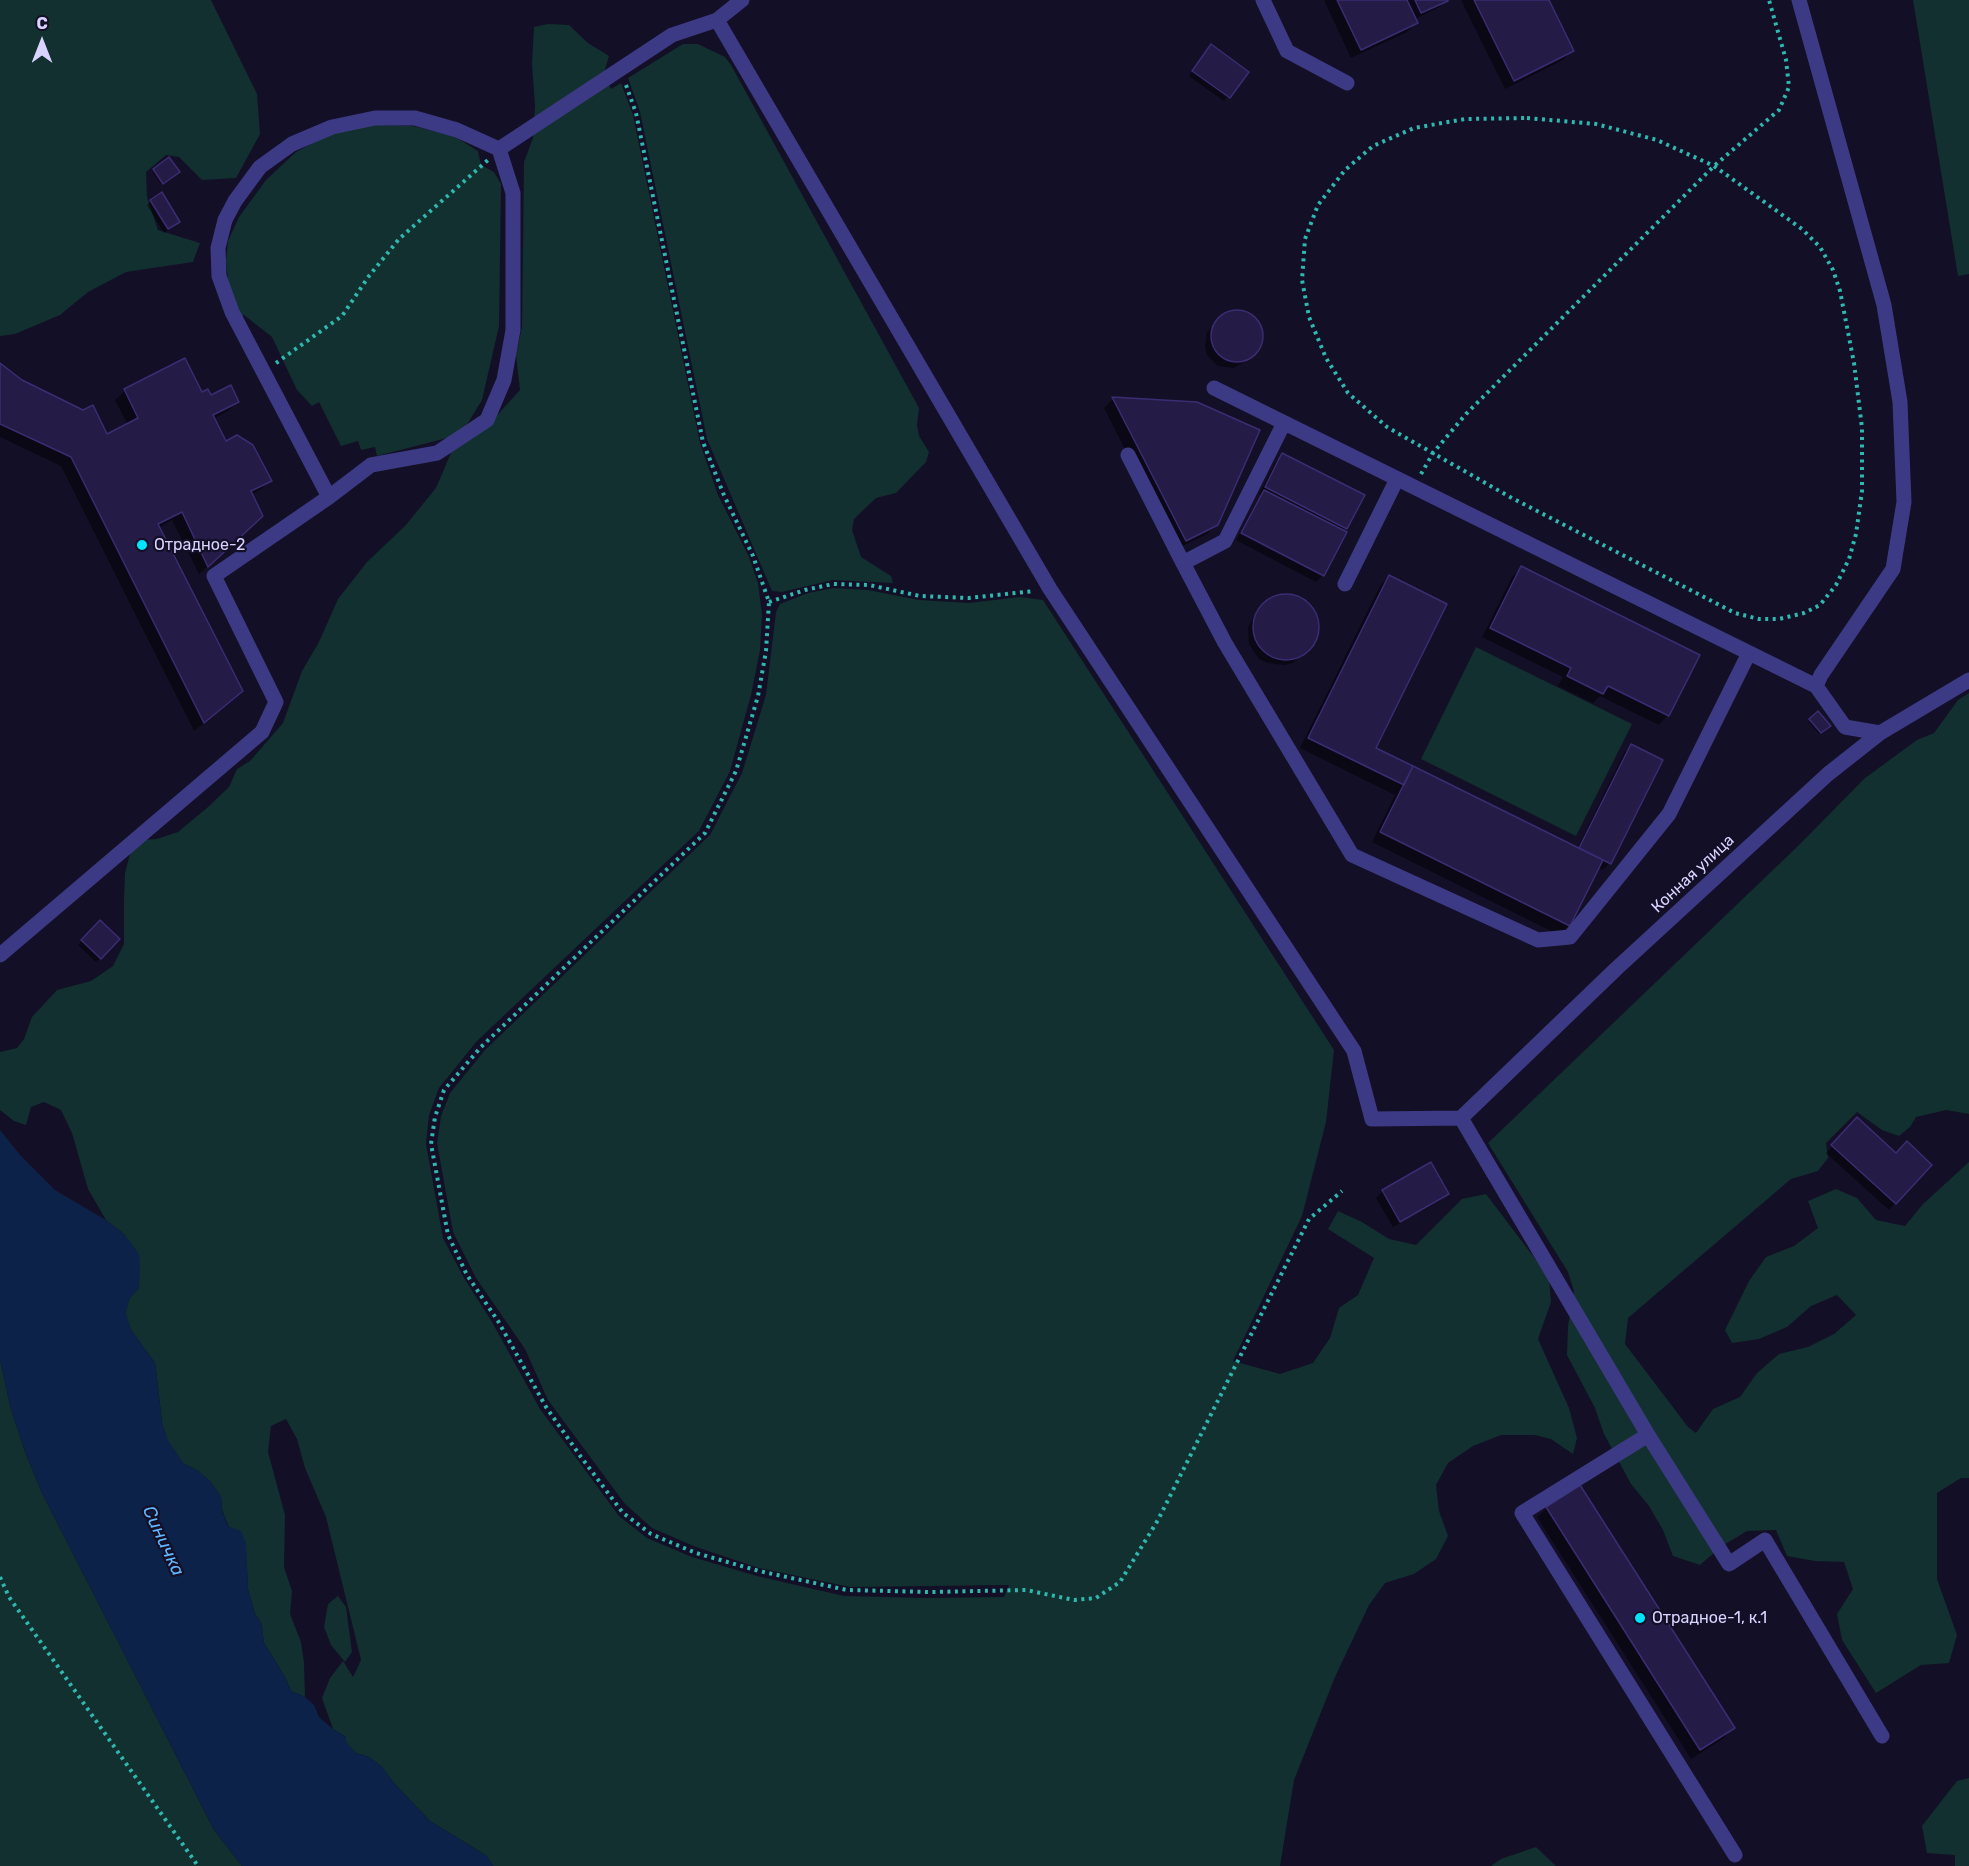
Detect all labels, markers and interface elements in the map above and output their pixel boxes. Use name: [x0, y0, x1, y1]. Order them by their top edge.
north arrow: [12, 12, 72, 72]
text: С: [36, 14, 48, 33]
place label: Отрадное-2: [154, 535, 245, 555]
marker: Отрадное-2: [135, 538, 149, 552]
street label: Конная улица: [1648, 831, 1738, 917]
water label: Синичка: [137, 1503, 189, 1579]
place label: Отрадное-1, к.1: [1652, 1608, 1767, 1628]
marker: Отрадное-1, к.1: [1633, 1611, 1647, 1625]

